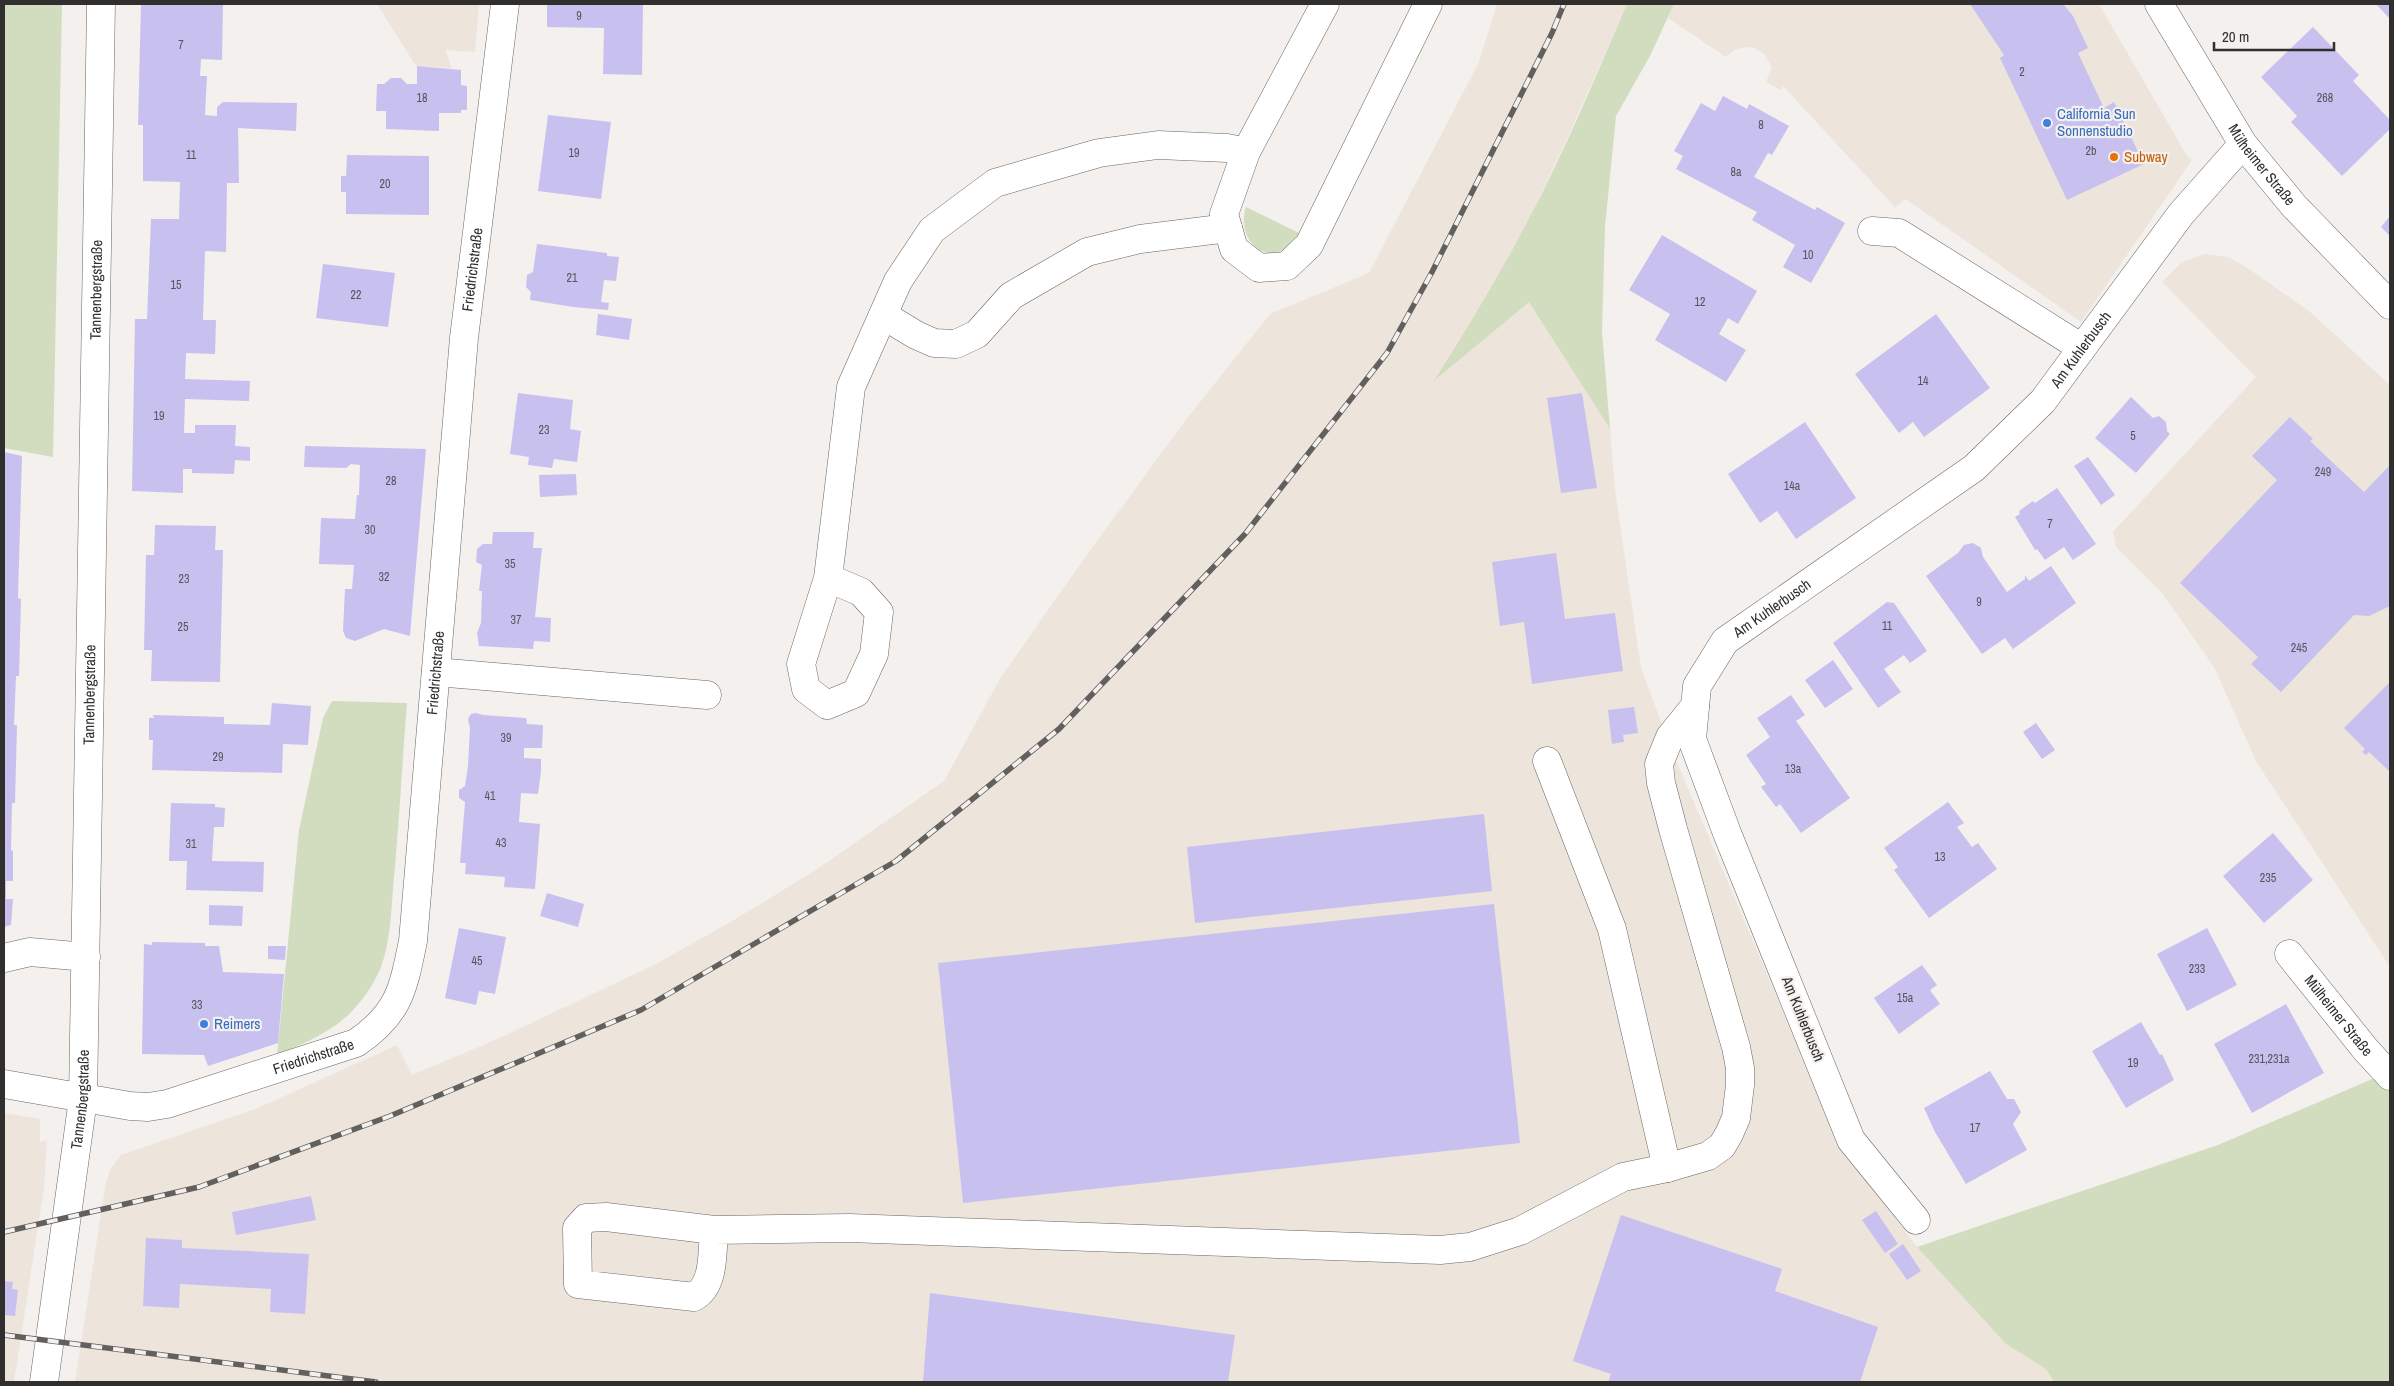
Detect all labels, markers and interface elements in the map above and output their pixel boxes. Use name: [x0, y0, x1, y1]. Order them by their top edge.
house number: 9: [576, 8, 582, 24]
scale bar: [2214, 20, 2334, 52]
text: 20 m: [2222, 26, 2249, 47]
house number: 7: [178, 37, 184, 53]
house number: 2: [2019, 64, 2025, 80]
house number: 18: [417, 90, 427, 106]
house number: 268: [2317, 90, 2333, 106]
place label: California Sun Sonnenstudio: [2057, 103, 2136, 141]
house number: 8: [1758, 117, 1764, 133]
marker: California Sun Sonnenstudio: [2041, 117, 2053, 129]
street label: Mülheimer Straße: [2223, 120, 2301, 210]
house number: 2b: [2086, 143, 2096, 159]
house number: 19: [569, 145, 579, 161]
place label: Subway: [2124, 146, 2169, 167]
house number: 11: [186, 147, 197, 163]
marker: Subway: [2108, 151, 2120, 163]
house number: 8a: [1731, 164, 1742, 180]
house number: 20: [380, 176, 390, 192]
street label: Friedrichstraße: [456, 226, 487, 313]
street label: Tannenbergstraße: [84, 239, 107, 340]
house number: 10: [1803, 247, 1813, 263]
house number: 21: [567, 270, 578, 286]
house number: 15: [171, 277, 182, 293]
house number: 22: [351, 287, 361, 303]
house number: 12: [1695, 294, 1705, 310]
street label: Am Kuhlerbusch: [2045, 307, 2116, 393]
house number: 14: [1918, 373, 1929, 389]
house number: 19: [154, 408, 164, 424]
house number: 23: [539, 422, 549, 438]
house number: 5: [2130, 428, 2136, 444]
house number: 249: [2315, 464, 2331, 480]
house number: 28: [386, 473, 396, 489]
house number: 14a: [1784, 478, 1801, 494]
house number: 7: [2047, 516, 2053, 532]
house number: 30: [365, 522, 375, 538]
house number: 35: [505, 556, 516, 572]
house number: 32: [379, 569, 389, 585]
house number: 23: [179, 571, 189, 587]
street label: Am Kuhlerbusch: [1728, 574, 1815, 643]
house number: 9: [1976, 594, 1982, 610]
house number: 37: [511, 612, 522, 628]
house number: 11: [1882, 618, 1893, 634]
house number: 25: [178, 619, 189, 635]
street label: Friedrichstraße: [421, 630, 449, 716]
house number: 245: [2291, 640, 2308, 656]
street label: Tannenbergstraße: [78, 644, 100, 745]
house number: 39: [501, 730, 511, 746]
house number: 29: [213, 749, 223, 765]
house number: 13a: [1785, 761, 1802, 777]
house number: 41: [485, 788, 496, 804]
house number: 43: [496, 835, 506, 851]
house number: 31: [186, 836, 197, 852]
house number: 13: [1935, 849, 1945, 865]
house number: 235: [2260, 870, 2277, 886]
house number: 45: [472, 953, 483, 969]
house number: 233: [2189, 961, 2205, 977]
street label: Mülheimer Straße: [2300, 970, 2378, 1061]
street label: Am Kuhlerbusch: [1776, 972, 1830, 1065]
house number: 15a: [1897, 990, 1914, 1006]
house number: 33: [192, 997, 202, 1013]
place label: Reimers: [214, 1013, 260, 1034]
marker: Reimers: [198, 1018, 210, 1030]
street label: Friedrichstraße: [270, 1033, 357, 1079]
street label: Tannenbergstraße: [65, 1049, 94, 1151]
house number: 231,231a: [2248, 1051, 2290, 1067]
house number: 19: [2128, 1055, 2138, 1071]
house number: 17: [1970, 1120, 1981, 1136]

